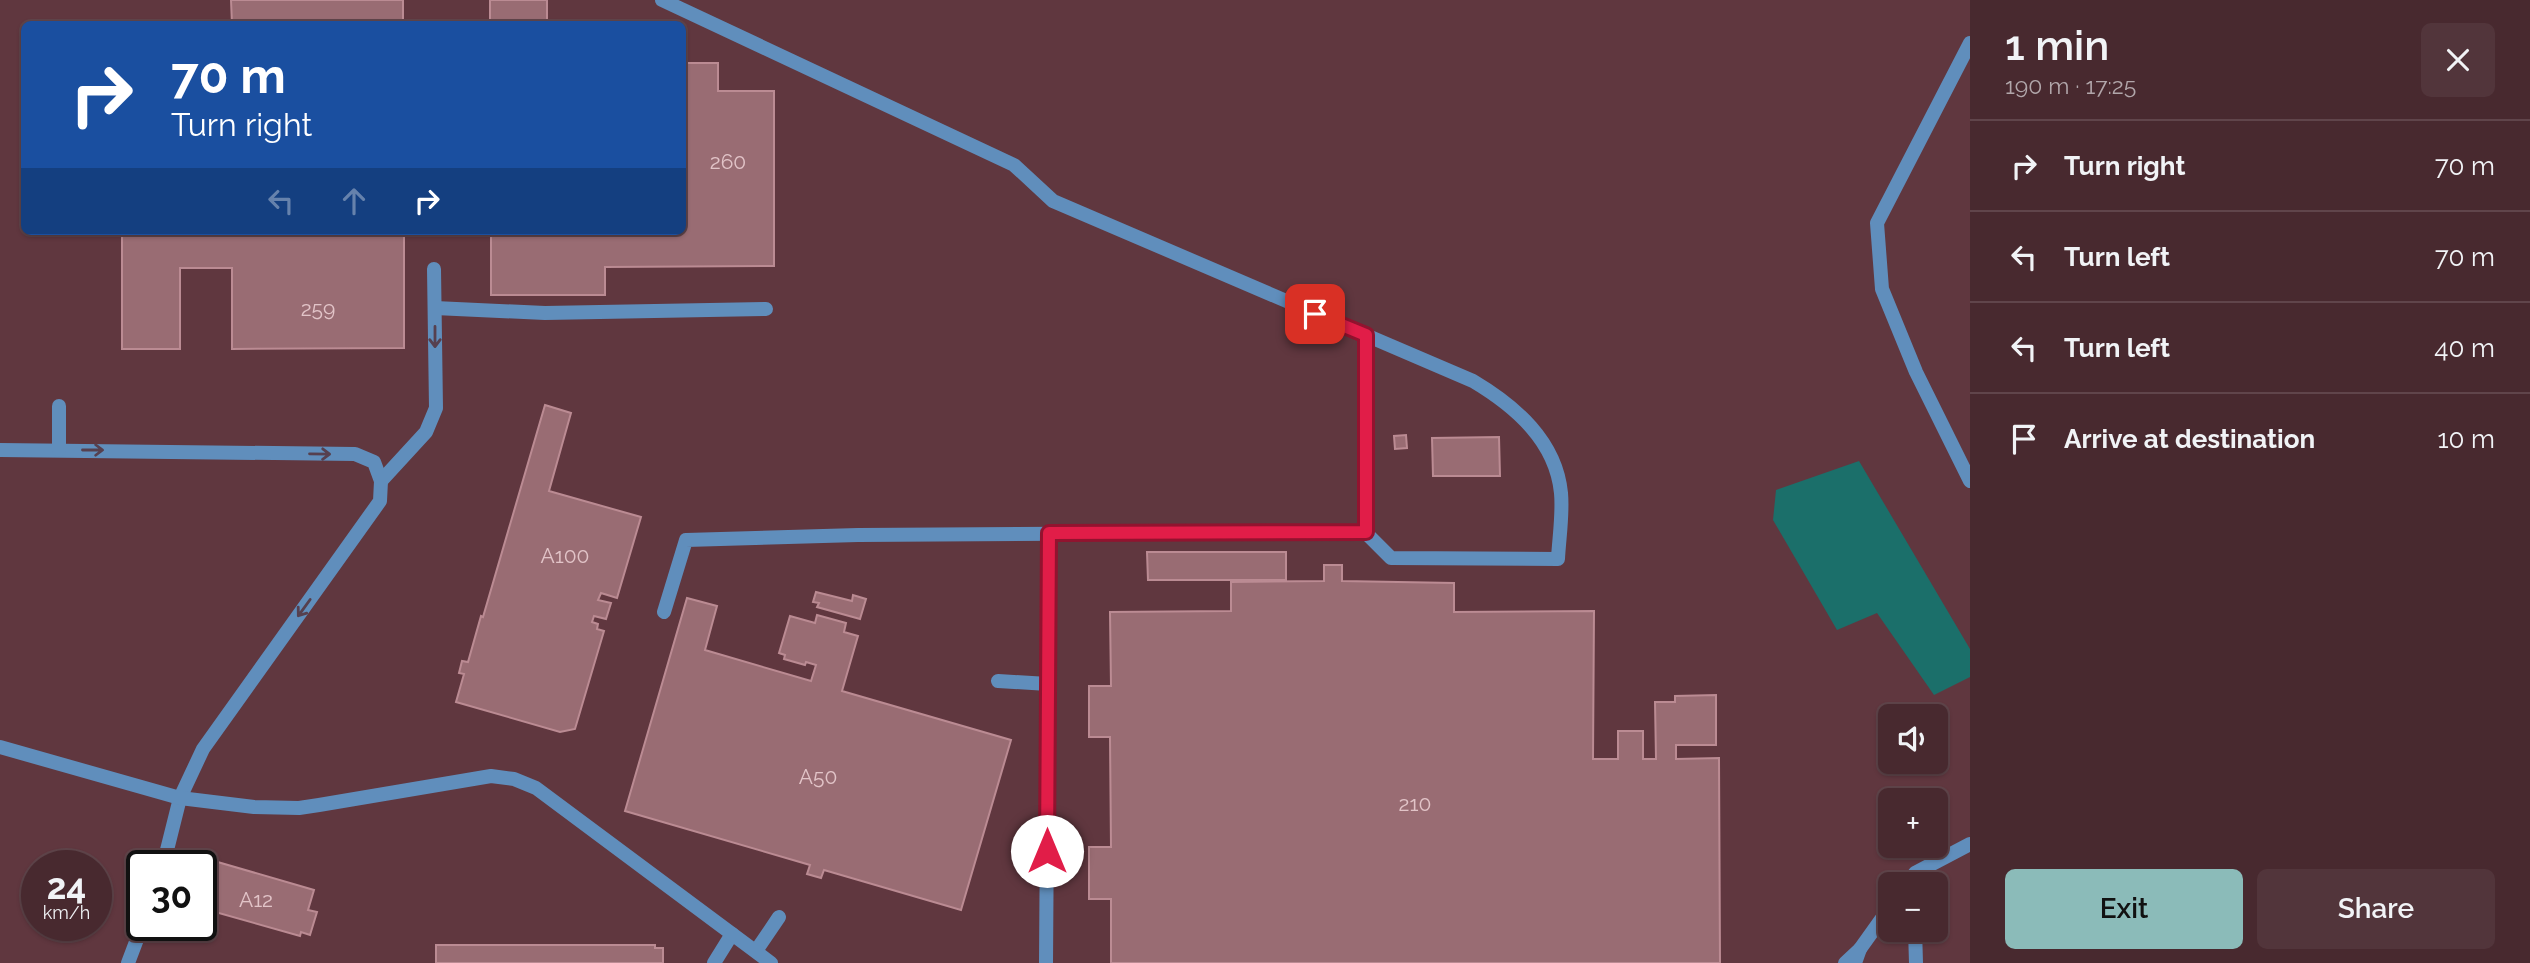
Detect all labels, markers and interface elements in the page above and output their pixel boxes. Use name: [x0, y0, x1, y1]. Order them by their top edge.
text: 1 min: [2005, 21, 2109, 70]
button: close: [2421, 23, 2495, 97]
text: 70 m: [171, 47, 286, 104]
icon: right: [56, 49, 147, 140]
text: 190 m · 17:25: [2005, 72, 2136, 99]
text: Turn right: [171, 106, 312, 143]
icon: right: [2005, 147, 2043, 185]
house number: 260: [710, 149, 746, 174]
text: Turn right: [2064, 151, 2185, 181]
text: 70 m: [2435, 151, 2495, 181]
icon: left: [262, 182, 300, 220]
icon: ahead: [335, 182, 373, 220]
icon: right: [408, 182, 446, 220]
icon: left: [2005, 238, 2043, 276]
text: Turn left: [2064, 242, 2170, 272]
text: 70 m: [2435, 242, 2495, 272]
pin: [1285, 284, 1345, 344]
icon: arrive: [1296, 295, 1334, 333]
house number: 259: [301, 296, 335, 321]
one-way arrow: [428, 325, 442, 348]
icon: left: [2005, 329, 2043, 367]
text: Turn left: [2064, 333, 2170, 363]
text: 40 m: [2434, 333, 2495, 363]
icon: arrive: [2005, 420, 2043, 458]
text: Arrive at destination: [2064, 424, 2315, 454]
text: 10 m: [2437, 424, 2495, 454]
one-way arrow: [81, 444, 104, 457]
one-way arrow: [308, 447, 331, 460]
house number: A100: [541, 543, 589, 568]
one-way arrow: [297, 598, 311, 617]
map controls: [1878, 704, 1948, 942]
button: sound: [1878, 704, 1948, 774]
house number: A50: [799, 764, 837, 789]
button: +: [1878, 788, 1948, 858]
house number: 210: [1399, 791, 1431, 816]
position arrow: [1010, 814, 1084, 888]
speed limit sign: 30: [126, 850, 217, 941]
text: 24: [47, 866, 86, 907]
button: Exit: [2005, 869, 2243, 949]
button: Share: [2257, 869, 2495, 949]
button: −: [1878, 872, 1948, 942]
house number: A12: [239, 887, 273, 912]
text: km/h: [43, 902, 90, 923]

